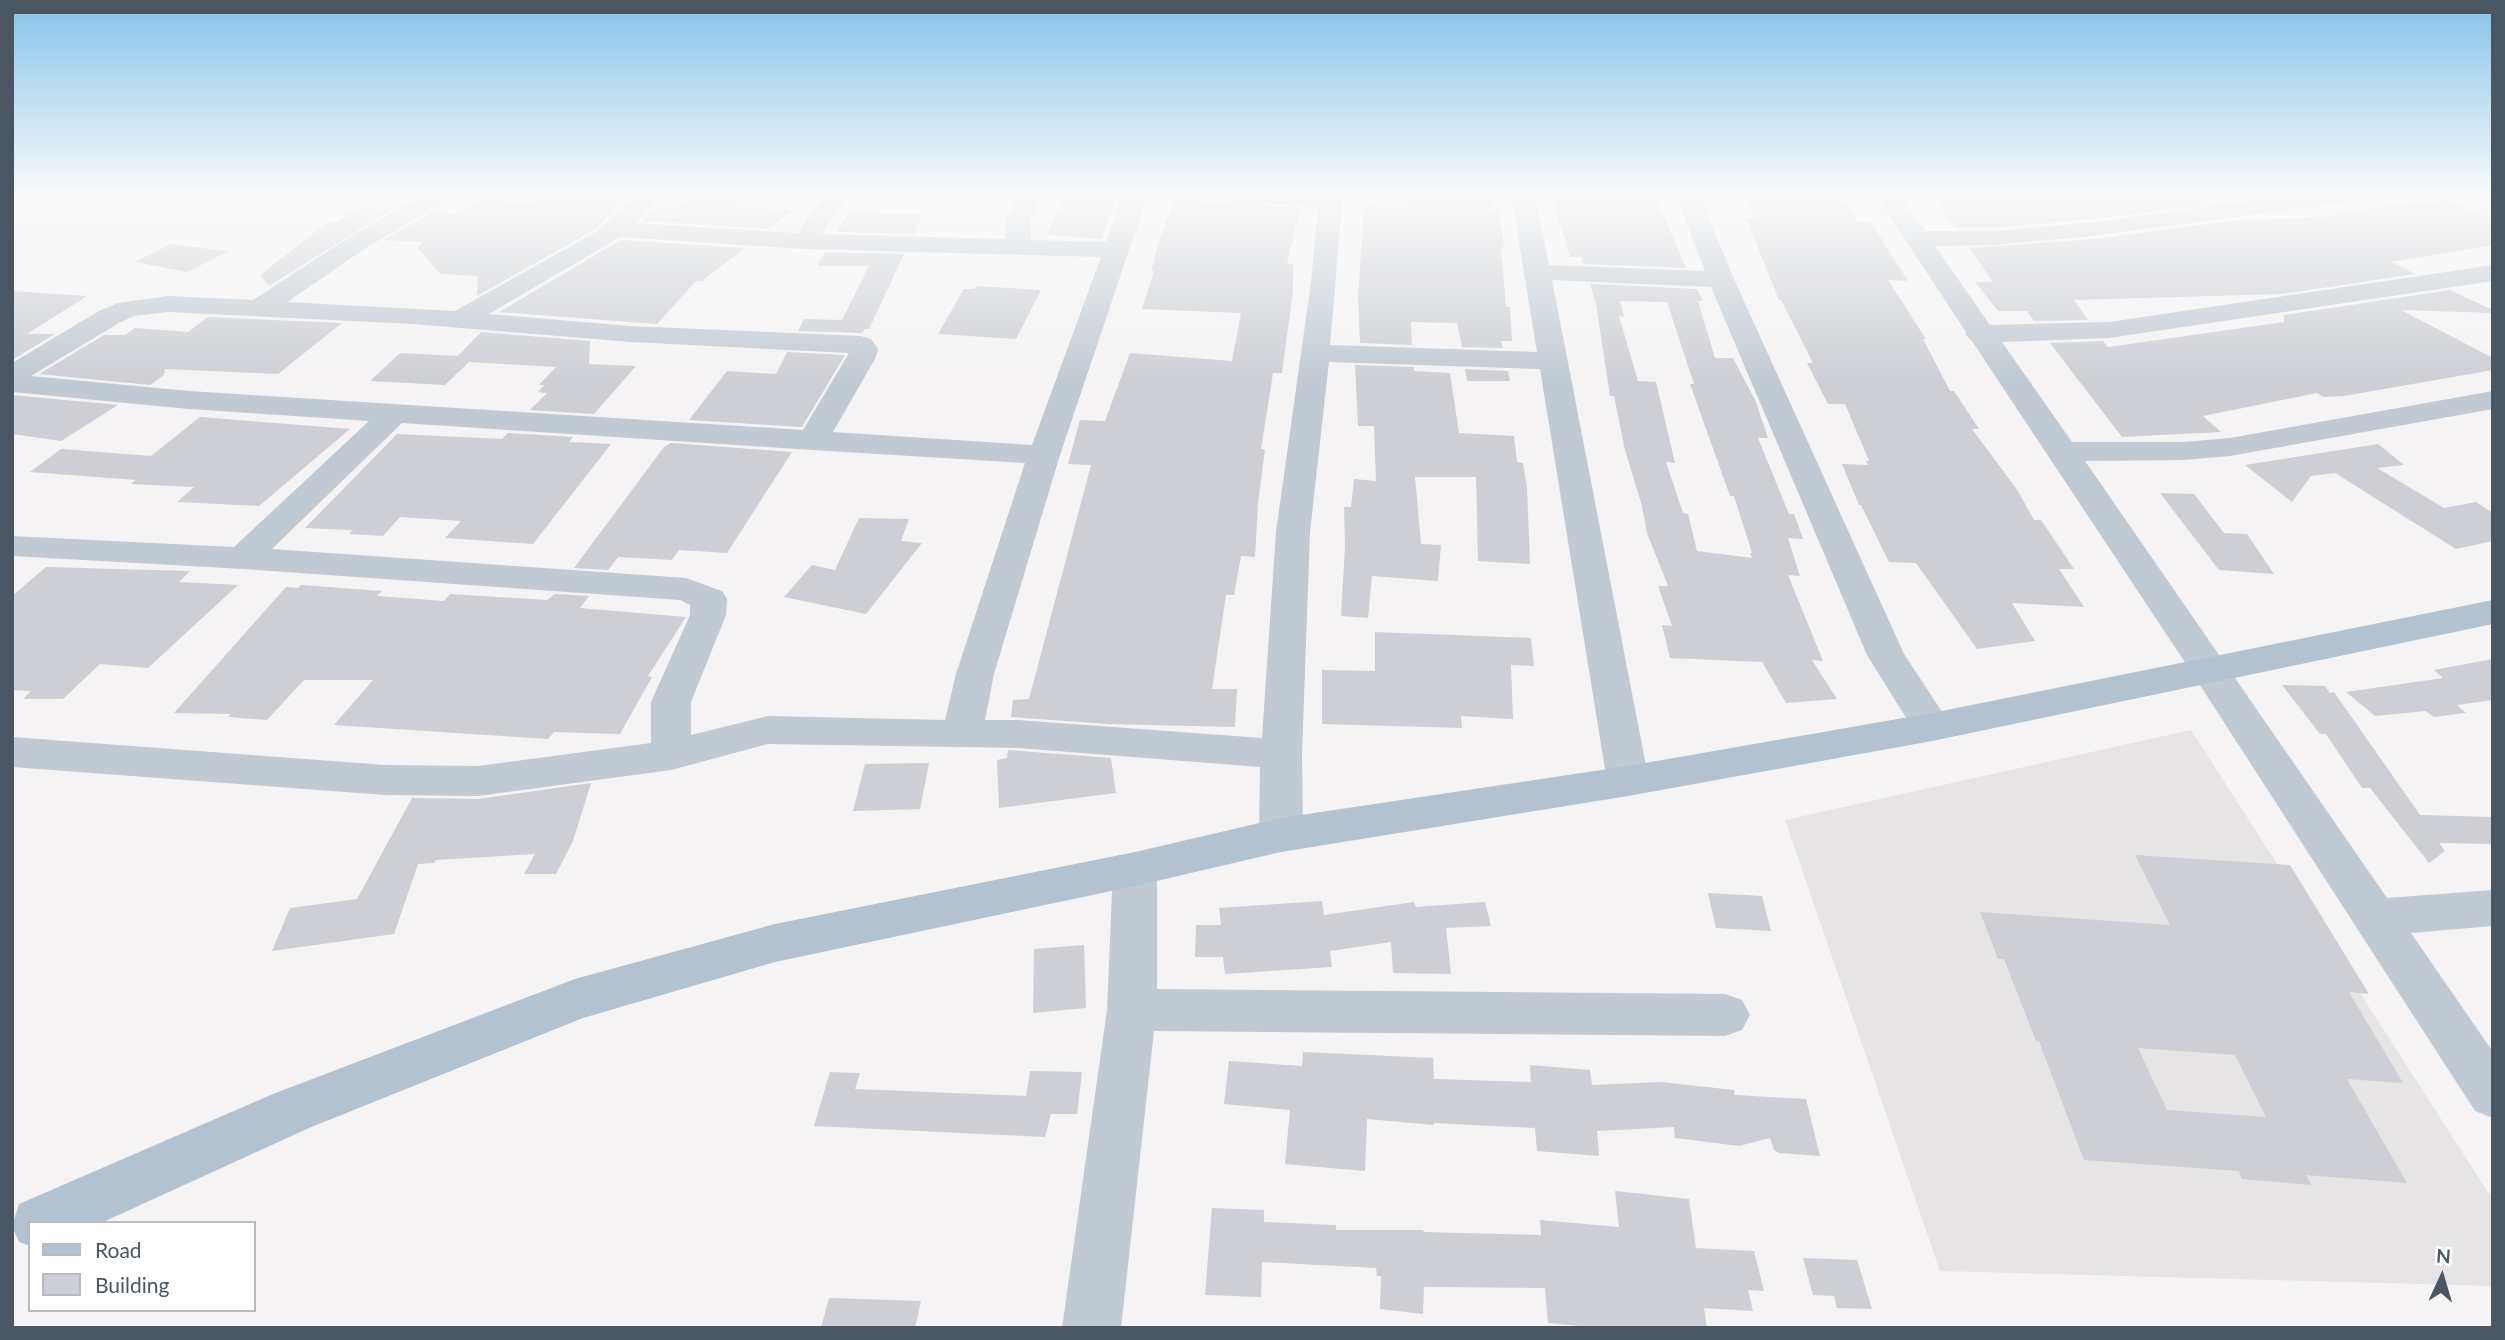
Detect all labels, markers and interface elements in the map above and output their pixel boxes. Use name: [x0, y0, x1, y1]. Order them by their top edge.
legend: [28, 1221, 256, 1312]
text: Road: [95, 1237, 142, 1262]
north arrow: [2407, 1242, 2477, 1312]
text: N: [2435, 1244, 2452, 1268]
text: Building: [95, 1272, 170, 1297]

